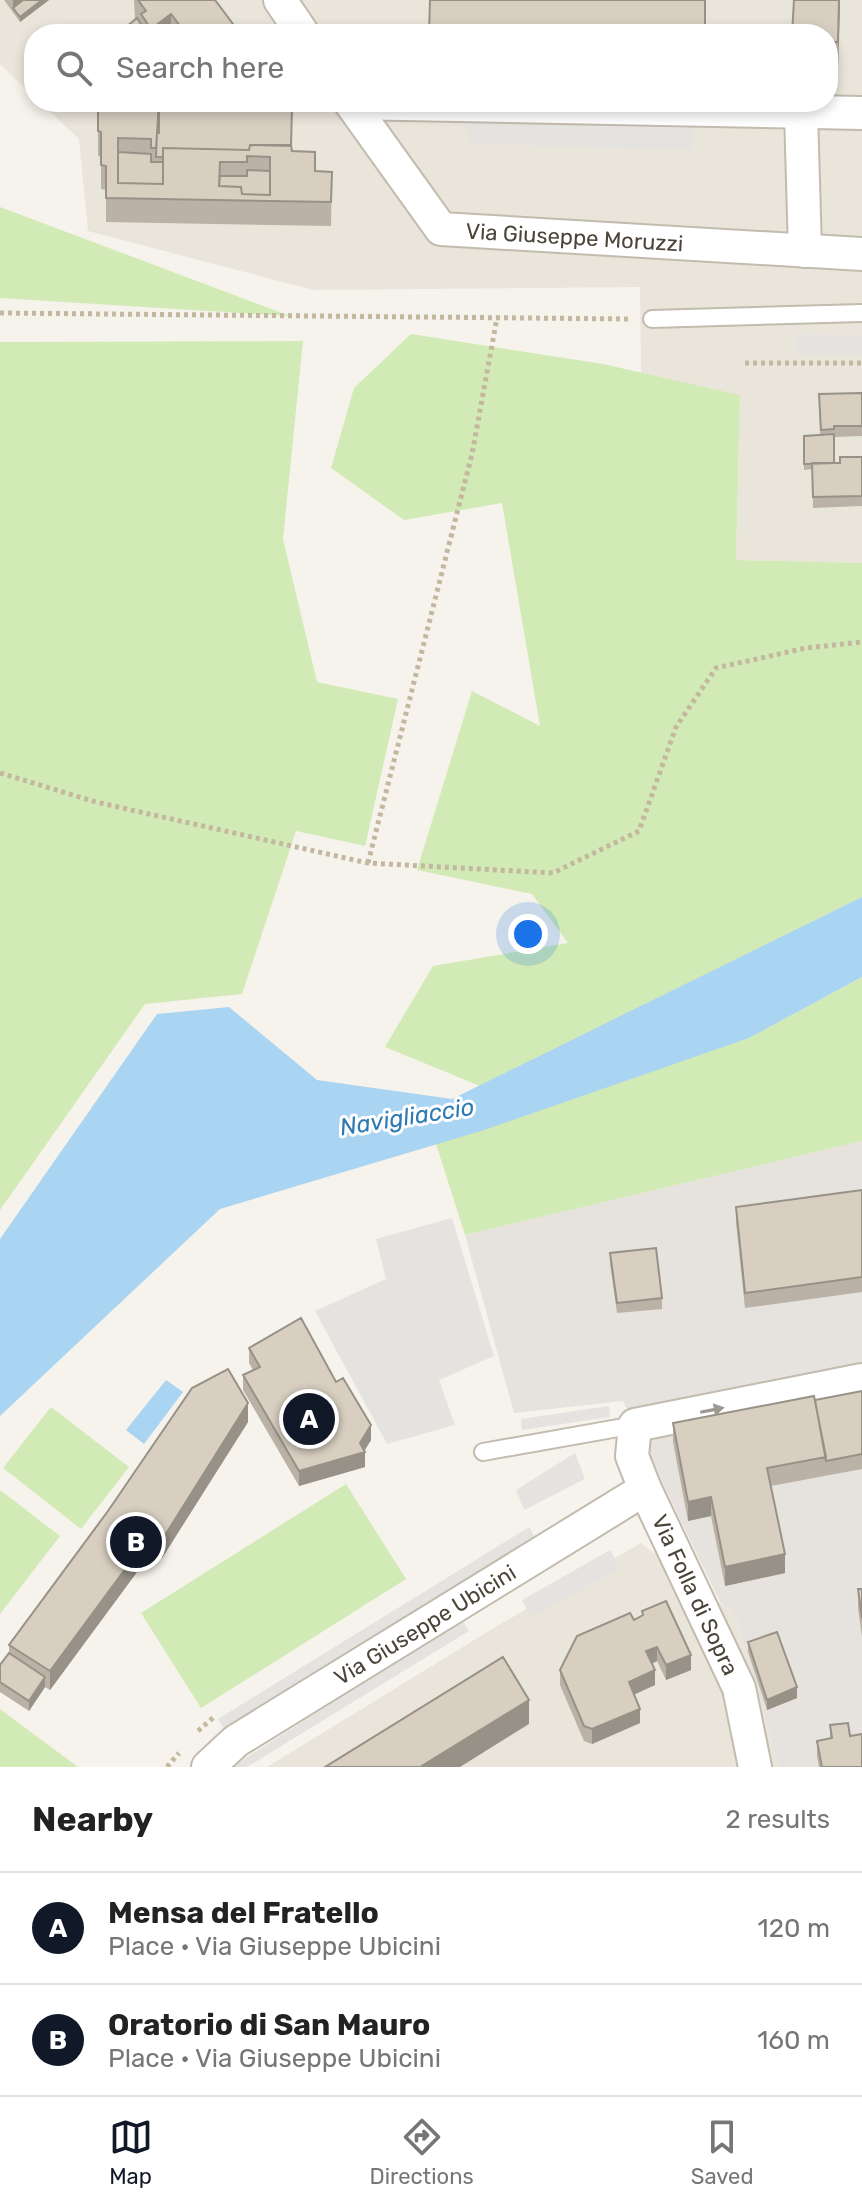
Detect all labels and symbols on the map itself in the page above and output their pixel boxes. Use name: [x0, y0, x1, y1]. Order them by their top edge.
street label: Via Giuseppe Moruzzi: [465, 217, 684, 257]
your location: [508, 914, 548, 954]
water label: Navigliaccio: [338, 1093, 476, 1141]
pin: A: [283, 1389, 335, 1449]
one-way arrow: [700, 1403, 725, 1415]
street label: Via Folla di Sopra: [646, 1510, 744, 1680]
pin: B: [110, 1512, 162, 1572]
street label: Via Giuseppe Ubicini: [329, 1559, 521, 1691]

